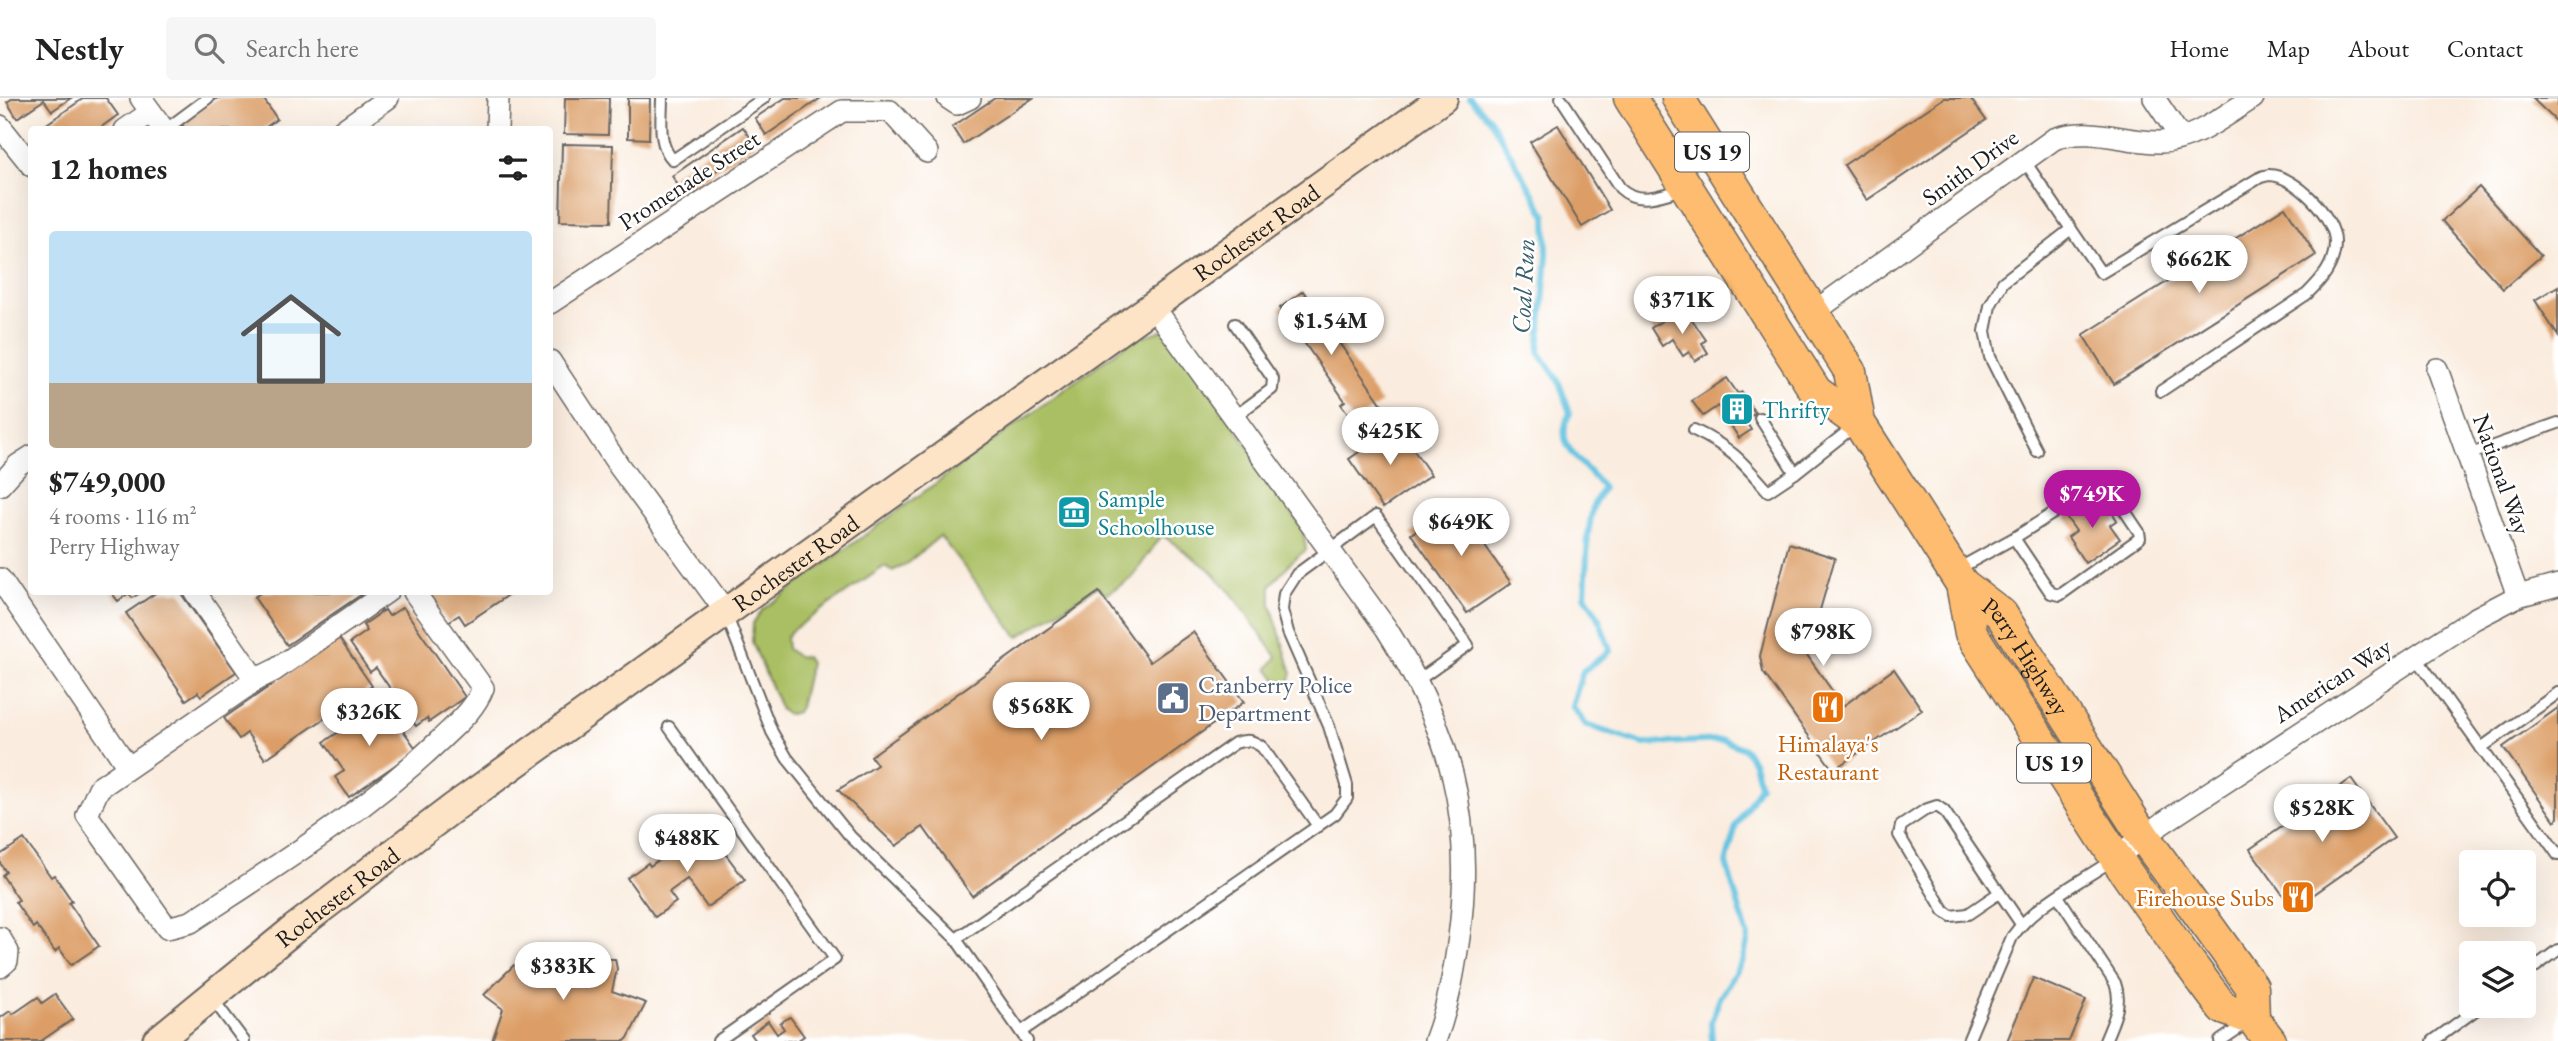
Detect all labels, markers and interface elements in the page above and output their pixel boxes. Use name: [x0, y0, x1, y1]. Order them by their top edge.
search box: [166, 17, 656, 80]
text: Nestly: [35, 27, 124, 70]
icon: search: [190, 29, 228, 67]
text: Search here: [246, 31, 359, 65]
text: Home: [2169, 33, 2229, 64]
text: Map: [2267, 33, 2310, 64]
text: About: [2348, 33, 2409, 64]
text: Contact: [2447, 33, 2523, 64]
street label: Smith Drive: [1916, 122, 2024, 212]
street label: Promenade Street: [612, 123, 766, 237]
road number: US 19: [1675, 132, 1749, 172]
text: 12 homes: [49, 149, 167, 188]
icon: filters: [494, 149, 532, 187]
street label: Rochester Road: [1187, 176, 1326, 288]
pin: $662K: [2150, 236, 2248, 295]
water label: Coal Run: [1504, 237, 1542, 335]
text: $662K: [2167, 243, 2231, 273]
icon: home: [228, 276, 354, 402]
pin: $371K: [1633, 276, 1731, 336]
text: $371K: [1650, 284, 1714, 314]
pin: $1.54M: [1274, 298, 1388, 357]
text: $1.54M: [1294, 305, 1368, 335]
building icon: Thrifty: [1718, 390, 1756, 428]
place label: Thrifty: [1762, 394, 1831, 425]
pin: $425K: [1341, 408, 1439, 467]
street label: National Way: [2466, 409, 2538, 539]
text: $425K: [1358, 415, 1422, 445]
text: $749,000: [49, 462, 165, 501]
pin: $749K: [2043, 470, 2141, 530]
text: $749K: [2060, 478, 2124, 508]
place label: Sample Schoolhouse: [1098, 483, 1214, 542]
museum icon: Sample Schoolhouse: [1055, 493, 1093, 531]
pin: $649K: [1412, 498, 1510, 558]
text: 4 rooms · 116 m²: [49, 501, 197, 531]
street label: Rochester Road: [726, 506, 865, 618]
text: $649K: [1429, 506, 1493, 536]
text: Perry Highway: [49, 531, 180, 561]
street label: Perry Highway: [1976, 590, 2077, 721]
pin: $798K: [1774, 608, 1872, 668]
text: $798K: [1791, 616, 1855, 646]
street label: American Way: [2266, 630, 2397, 730]
place label: Cranberry Police Department: [1198, 669, 1352, 728]
public building icon: Cranberry Police Department: [1154, 679, 1192, 717]
pin: $568K: [992, 682, 1090, 742]
pin: $326K: [320, 688, 418, 748]
restaurant icon: Himalaya's Restaurant: [1809, 688, 1847, 726]
text: $568K: [1009, 690, 1073, 720]
text: $326K: [337, 696, 401, 726]
place label: Himalaya's Restaurant: [1777, 728, 1879, 787]
road number: US 19: [2017, 744, 2091, 782]
pin: $528K: [2273, 784, 2371, 844]
text: $528K: [2290, 792, 2354, 822]
pin: $488K: [638, 814, 736, 874]
text: $488K: [655, 822, 719, 852]
street label: Rochester Road: [269, 839, 406, 954]
map controls: [2459, 850, 2536, 1018]
button: locate: [2459, 850, 2536, 927]
restaurant icon: Firehouse Subs: [2279, 878, 2317, 916]
place label: Firehouse Subs: [2136, 882, 2274, 913]
button: layers: [2459, 941, 2536, 1018]
pin: $383K: [514, 942, 612, 1002]
text: $383K: [531, 950, 595, 980]

